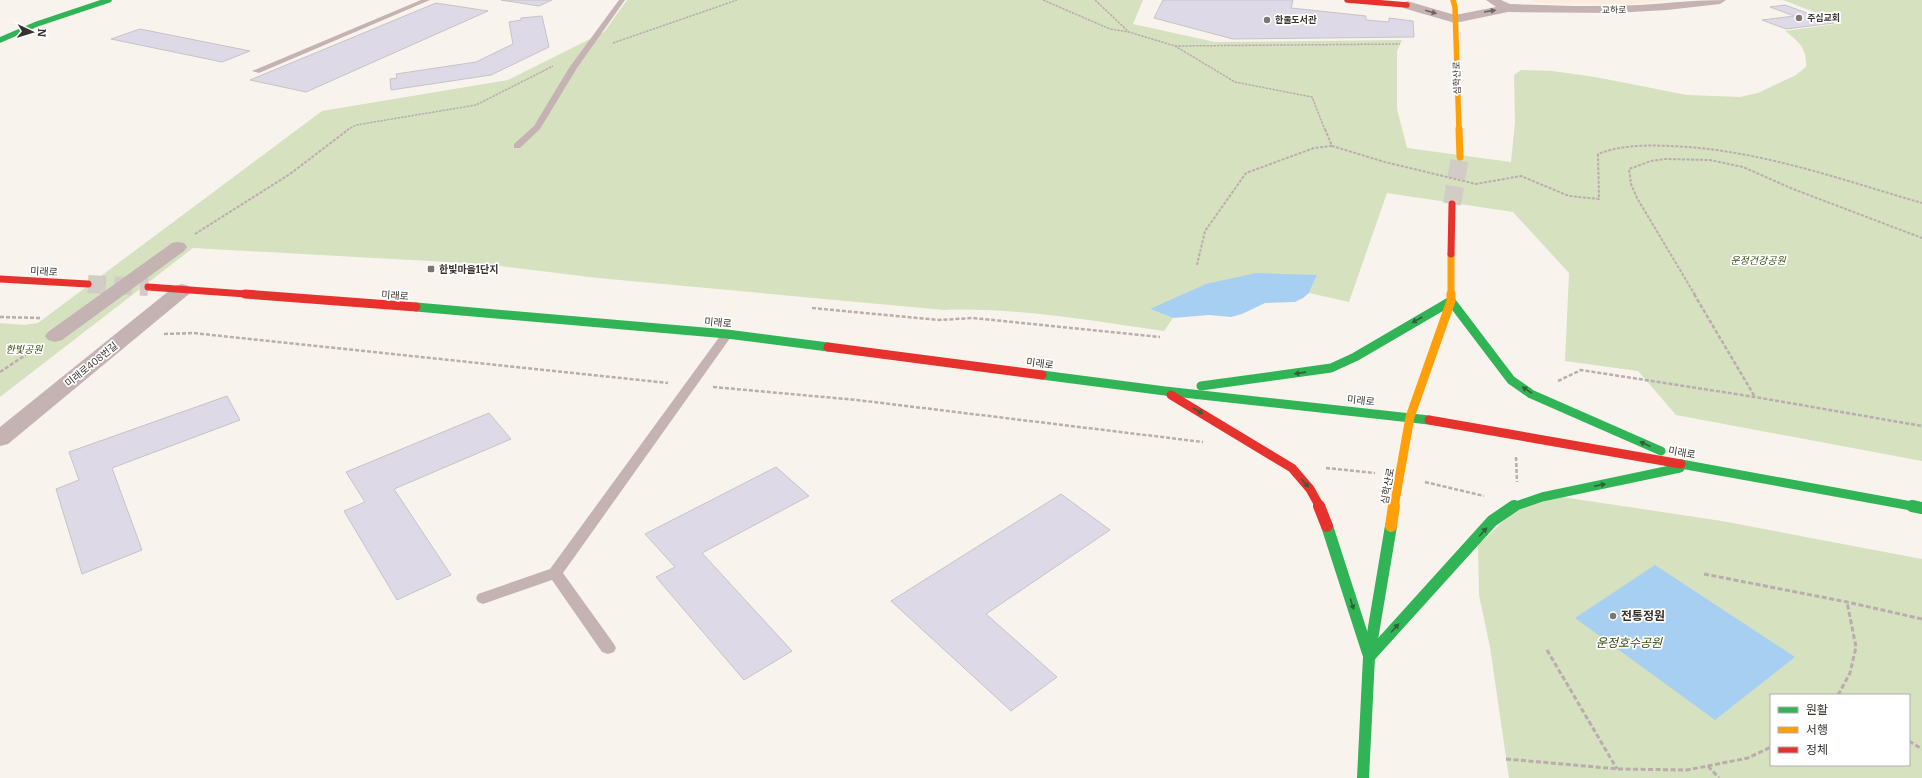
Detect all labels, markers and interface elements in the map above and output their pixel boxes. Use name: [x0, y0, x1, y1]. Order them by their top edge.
street label: 교하로: [1601, 5, 1627, 15]
one-way arrow: [1484, 8, 1496, 14]
one-way arrow: [1425, 9, 1437, 15]
north arrow: [12, 12, 52, 52]
marker: 주심교회: [1794, 13, 1804, 23]
place label: 주심교회: [1807, 13, 1840, 23]
place label: 한울도서관: [1275, 14, 1317, 25]
marker: 한울도서관: [1262, 15, 1272, 25]
text: N: [35, 28, 48, 38]
street label: 심학산로: [1450, 61, 1463, 95]
park label: 운정건강공원: [1730, 255, 1786, 267]
marker: 한빛마을1단지: [426, 264, 436, 274]
place label: 한빛마을1단지: [439, 264, 499, 276]
street label: 미래로: [30, 265, 58, 279]
street label: 미래로: [381, 289, 409, 303]
street label: 미래로: [704, 316, 732, 330]
one-way arrow: [1411, 317, 1423, 324]
street label: 미래로408번길: [63, 340, 120, 390]
park label: 한빛공원: [6, 344, 43, 356]
street label: 미래로: [1025, 356, 1054, 372]
one-way arrow: [1294, 370, 1306, 376]
one-way arrow: [1521, 386, 1532, 394]
street label: 미래로: [1347, 394, 1375, 408]
one-way arrow: [1192, 408, 1204, 415]
one-way arrow: [1638, 441, 1650, 447]
street label: 미래로: [1667, 445, 1696, 461]
street label: 심학산로: [1379, 467, 1397, 505]
one-way arrow: [1301, 478, 1310, 489]
one-way arrow: [1594, 481, 1607, 487]
one-way arrow: [1478, 526, 1487, 537]
one-way arrow: [1349, 598, 1355, 610]
place label: 전통정원: [1621, 609, 1665, 623]
marker: 전통정원: [1608, 611, 1618, 621]
one-way arrow: [1390, 623, 1400, 633]
park label: 운정호수공원: [1596, 636, 1663, 650]
legend: [1770, 694, 1910, 766]
text: 원활: [1806, 703, 1828, 717]
text: 서행: [1806, 723, 1828, 737]
text: 정체: [1806, 743, 1828, 757]

